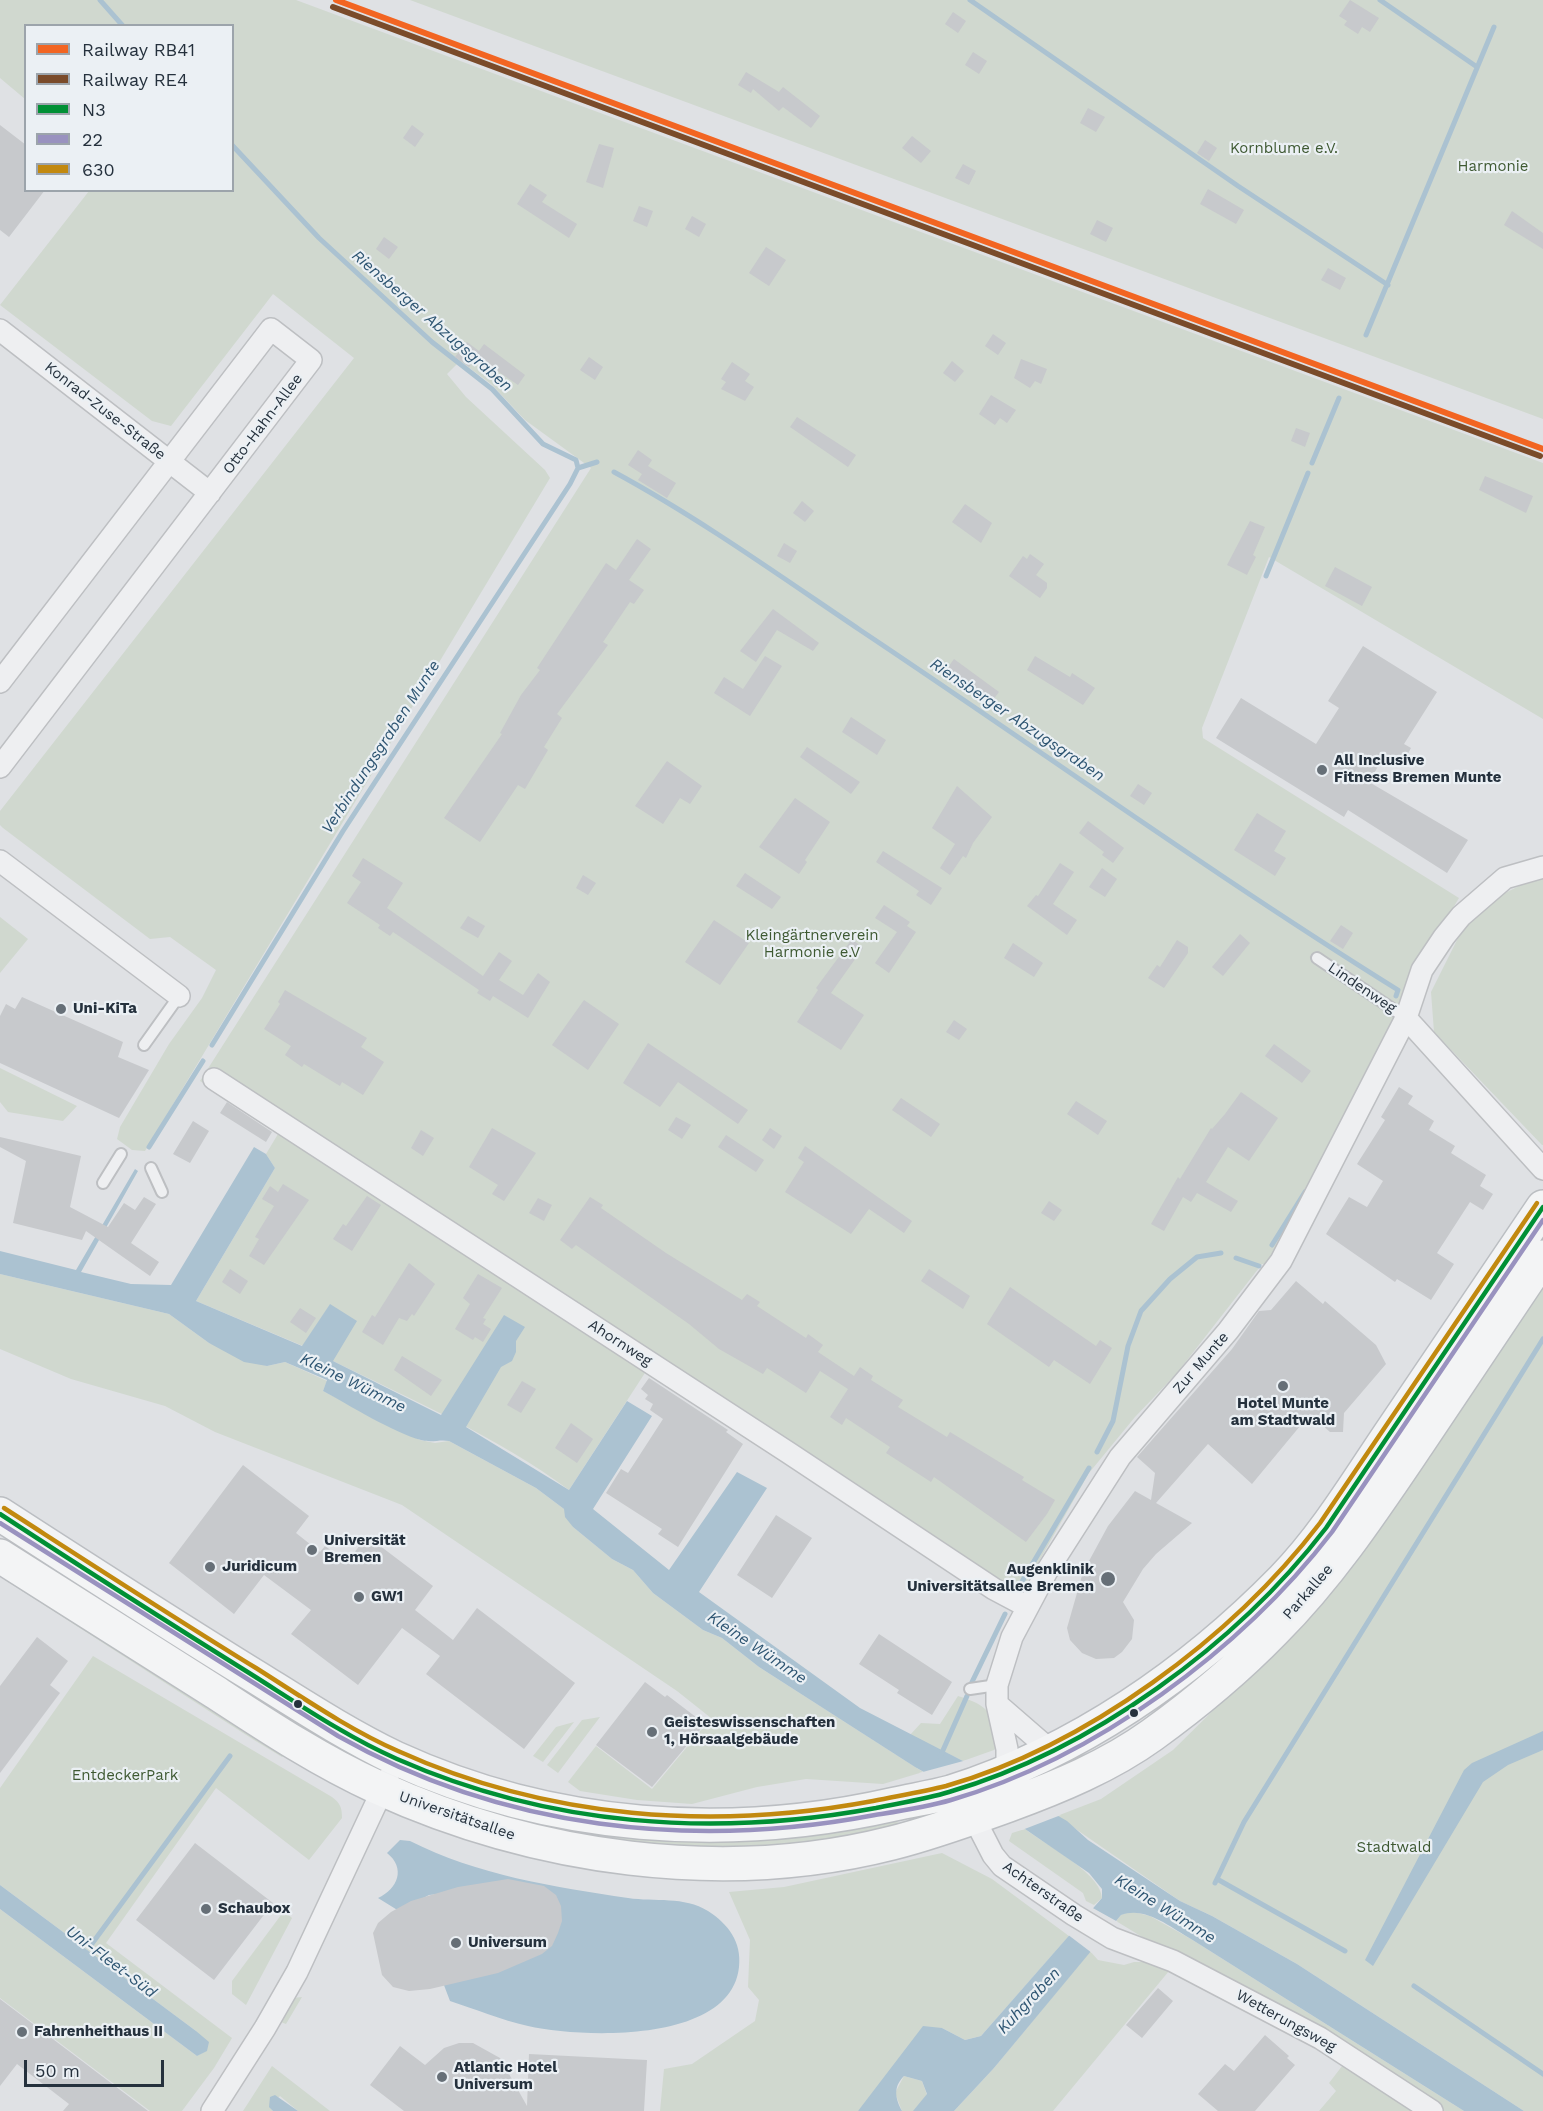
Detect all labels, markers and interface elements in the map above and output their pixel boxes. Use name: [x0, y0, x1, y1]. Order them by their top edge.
legend: [24, 24, 234, 192]
text: Railway RB41: [82, 39, 195, 60]
text: Railway RE4: [82, 69, 188, 90]
text: N3: [82, 99, 106, 120]
text: 22: [82, 129, 103, 150]
park label: Kornblume e.V.: [1230, 140, 1338, 158]
park label: Harmonie: [1458, 158, 1528, 176]
text: 630: [82, 159, 115, 180]
water label: Riensberger Abzugsgraben: [348, 246, 516, 396]
street label: Konrad-Zuse-Straße: [41, 358, 169, 464]
street label: Otto-Hahn-Allee: [219, 370, 307, 478]
water label: Riensberger Abzugsgraben: [926, 654, 1108, 786]
water label: Verbindungsgraben Munte: [318, 657, 444, 837]
place label: All Inclusive Fitness Bremen Munte: [1334, 752, 1501, 787]
marker: All Inclusive Fitness Bremen Munte: [1315, 763, 1329, 777]
park label: Kleingärtnerverein Harmonie e.V: [745, 927, 879, 962]
street label: Lindenweg: [1324, 959, 1400, 1017]
place label: Uni-KiTa: [73, 1000, 137, 1018]
marker: Uni-KiTa: [54, 1002, 68, 1016]
street label: Ahornweg: [585, 1316, 655, 1370]
street label: Zur Munte: [1169, 1329, 1233, 1397]
water label: Kleine Wümme: [297, 1349, 409, 1417]
marker: Hotel Munte am Stadtwald: [1276, 1379, 1290, 1393]
place label: Hotel Munte am Stadtwald: [1231, 1395, 1335, 1430]
place label: Universität Bremen: [324, 1532, 406, 1567]
marker: Universität Bremen: [305, 1543, 319, 1557]
place label: Juridicum: [222, 1558, 297, 1576]
marker: Juridicum: [203, 1560, 217, 1574]
place label: Augenklinik Universitätsallee Bremen: [907, 1561, 1094, 1596]
street label: Parkallee: [1279, 1561, 1337, 1623]
marker: Augenklinik Universitätsallee Bremen: [1099, 1570, 1117, 1588]
place label: GW1: [371, 1588, 403, 1606]
marker: GW1: [352, 1590, 366, 1604]
water label: Kleine Wümme: [704, 1608, 810, 1688]
unlabelled marker: [292, 1698, 304, 1710]
unlabelled marker: [1128, 1707, 1140, 1719]
place label: Geisteswissenschaften 1, Hörsaalgebäude: [664, 1714, 835, 1749]
marker: Geisteswissenschaften 1, Hörsaalgebäude: [645, 1725, 659, 1739]
park label: EntdeckerPark: [72, 1767, 178, 1785]
street label: Universitätsallee: [397, 1788, 517, 1844]
park label: Stadtwald: [1357, 1839, 1431, 1857]
street label: Achterstraße: [999, 1858, 1087, 1926]
water label: Kleine Wümme: [1111, 1870, 1219, 1948]
place label: Schaubox: [218, 1900, 290, 1918]
marker: Schaubox: [199, 1902, 213, 1916]
water label: Uni-Fleet-Süd: [62, 1922, 160, 2002]
place label: Universum: [468, 1934, 547, 1952]
marker: Universum: [449, 1936, 463, 1950]
water label: Kuhgraben: [994, 1964, 1064, 2038]
street label: Wetterungsweg: [1233, 1986, 1339, 2056]
place label: Fahrenheithaus II: [34, 2023, 163, 2041]
marker: Fahrenheithaus II: [15, 2025, 29, 2039]
scale bar: [27, 2048, 166, 2086]
place label: Atlantic Hotel Universum: [454, 2059, 557, 2094]
text: 50 m: [35, 2060, 80, 2081]
marker: Atlantic Hotel Universum: [435, 2070, 449, 2084]

